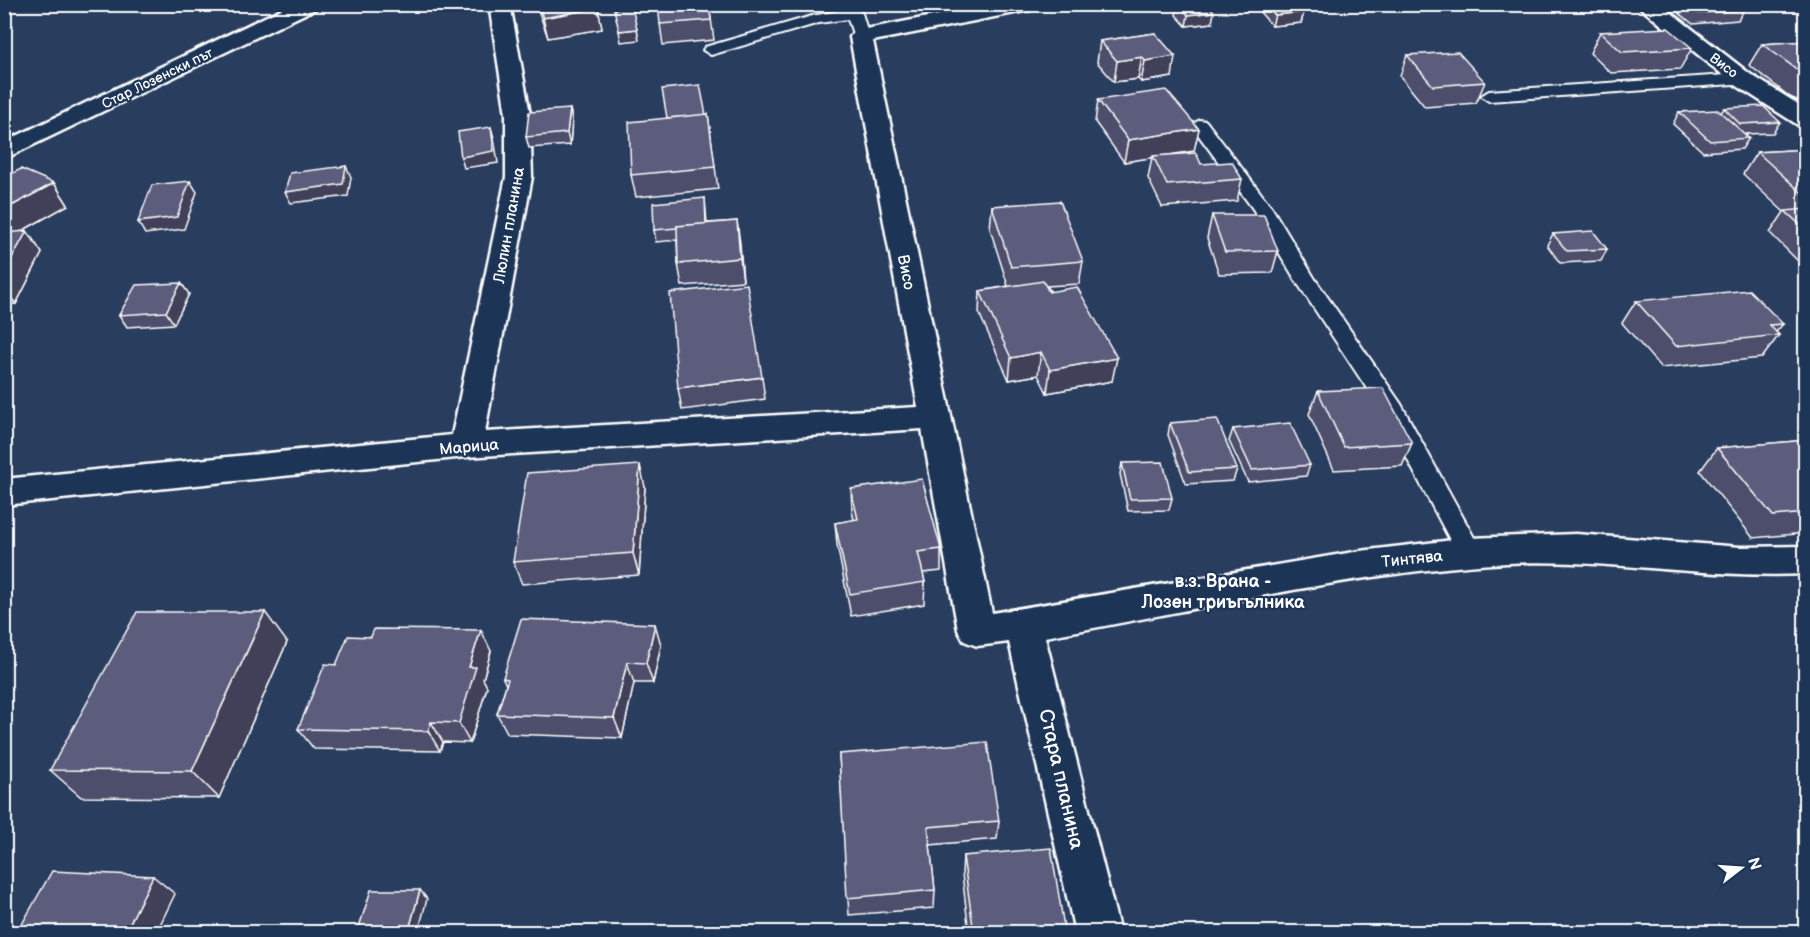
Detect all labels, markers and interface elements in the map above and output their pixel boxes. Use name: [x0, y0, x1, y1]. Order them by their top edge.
street label: Стар Лозенски път: [99, 44, 216, 113]
street label: Висо: [1706, 49, 1741, 81]
street label: Люлин планина: [490, 165, 529, 286]
street label: Висо: [893, 253, 918, 291]
street label: Марица: [439, 435, 500, 460]
street label: Тинтява: [1381, 547, 1444, 572]
district label: в.з. Врана - Лозен триъгълника: [1141, 571, 1305, 613]
street label: Стара планина: [1033, 707, 1089, 852]
north arrow: [1711, 838, 1771, 898]
text: N: [1743, 856, 1765, 873]

